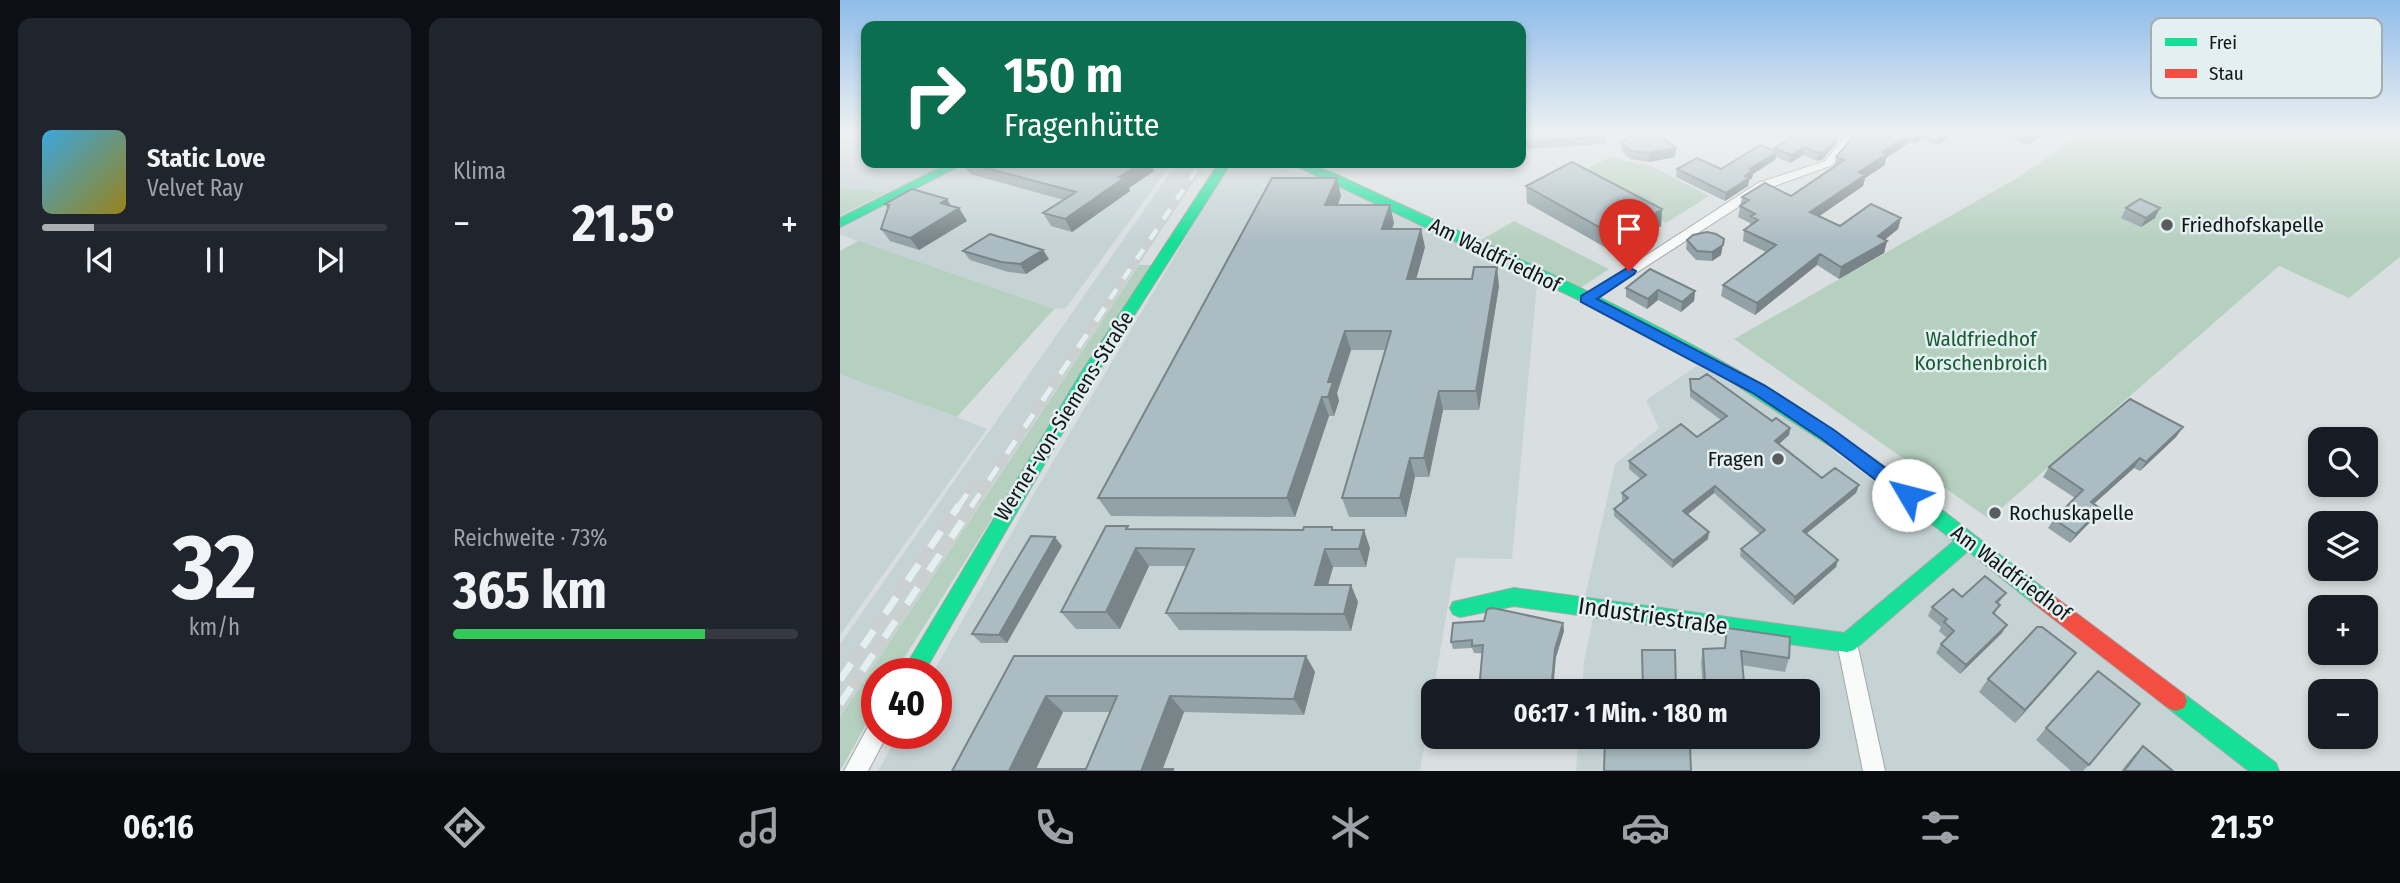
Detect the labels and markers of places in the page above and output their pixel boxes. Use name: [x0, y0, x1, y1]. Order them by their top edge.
pin: [1599, 199, 1659, 271]
place label: Friedhofskapelle: [2181, 212, 2324, 238]
marker: Friedhofskapelle: [2159, 217, 2175, 233]
place label: Fragen: [1708, 446, 1764, 472]
marker: Fragen: [1770, 451, 1786, 467]
place label: Rochuskapelle: [2009, 500, 2134, 526]
marker: Rochuskapelle: [1987, 505, 2003, 521]

